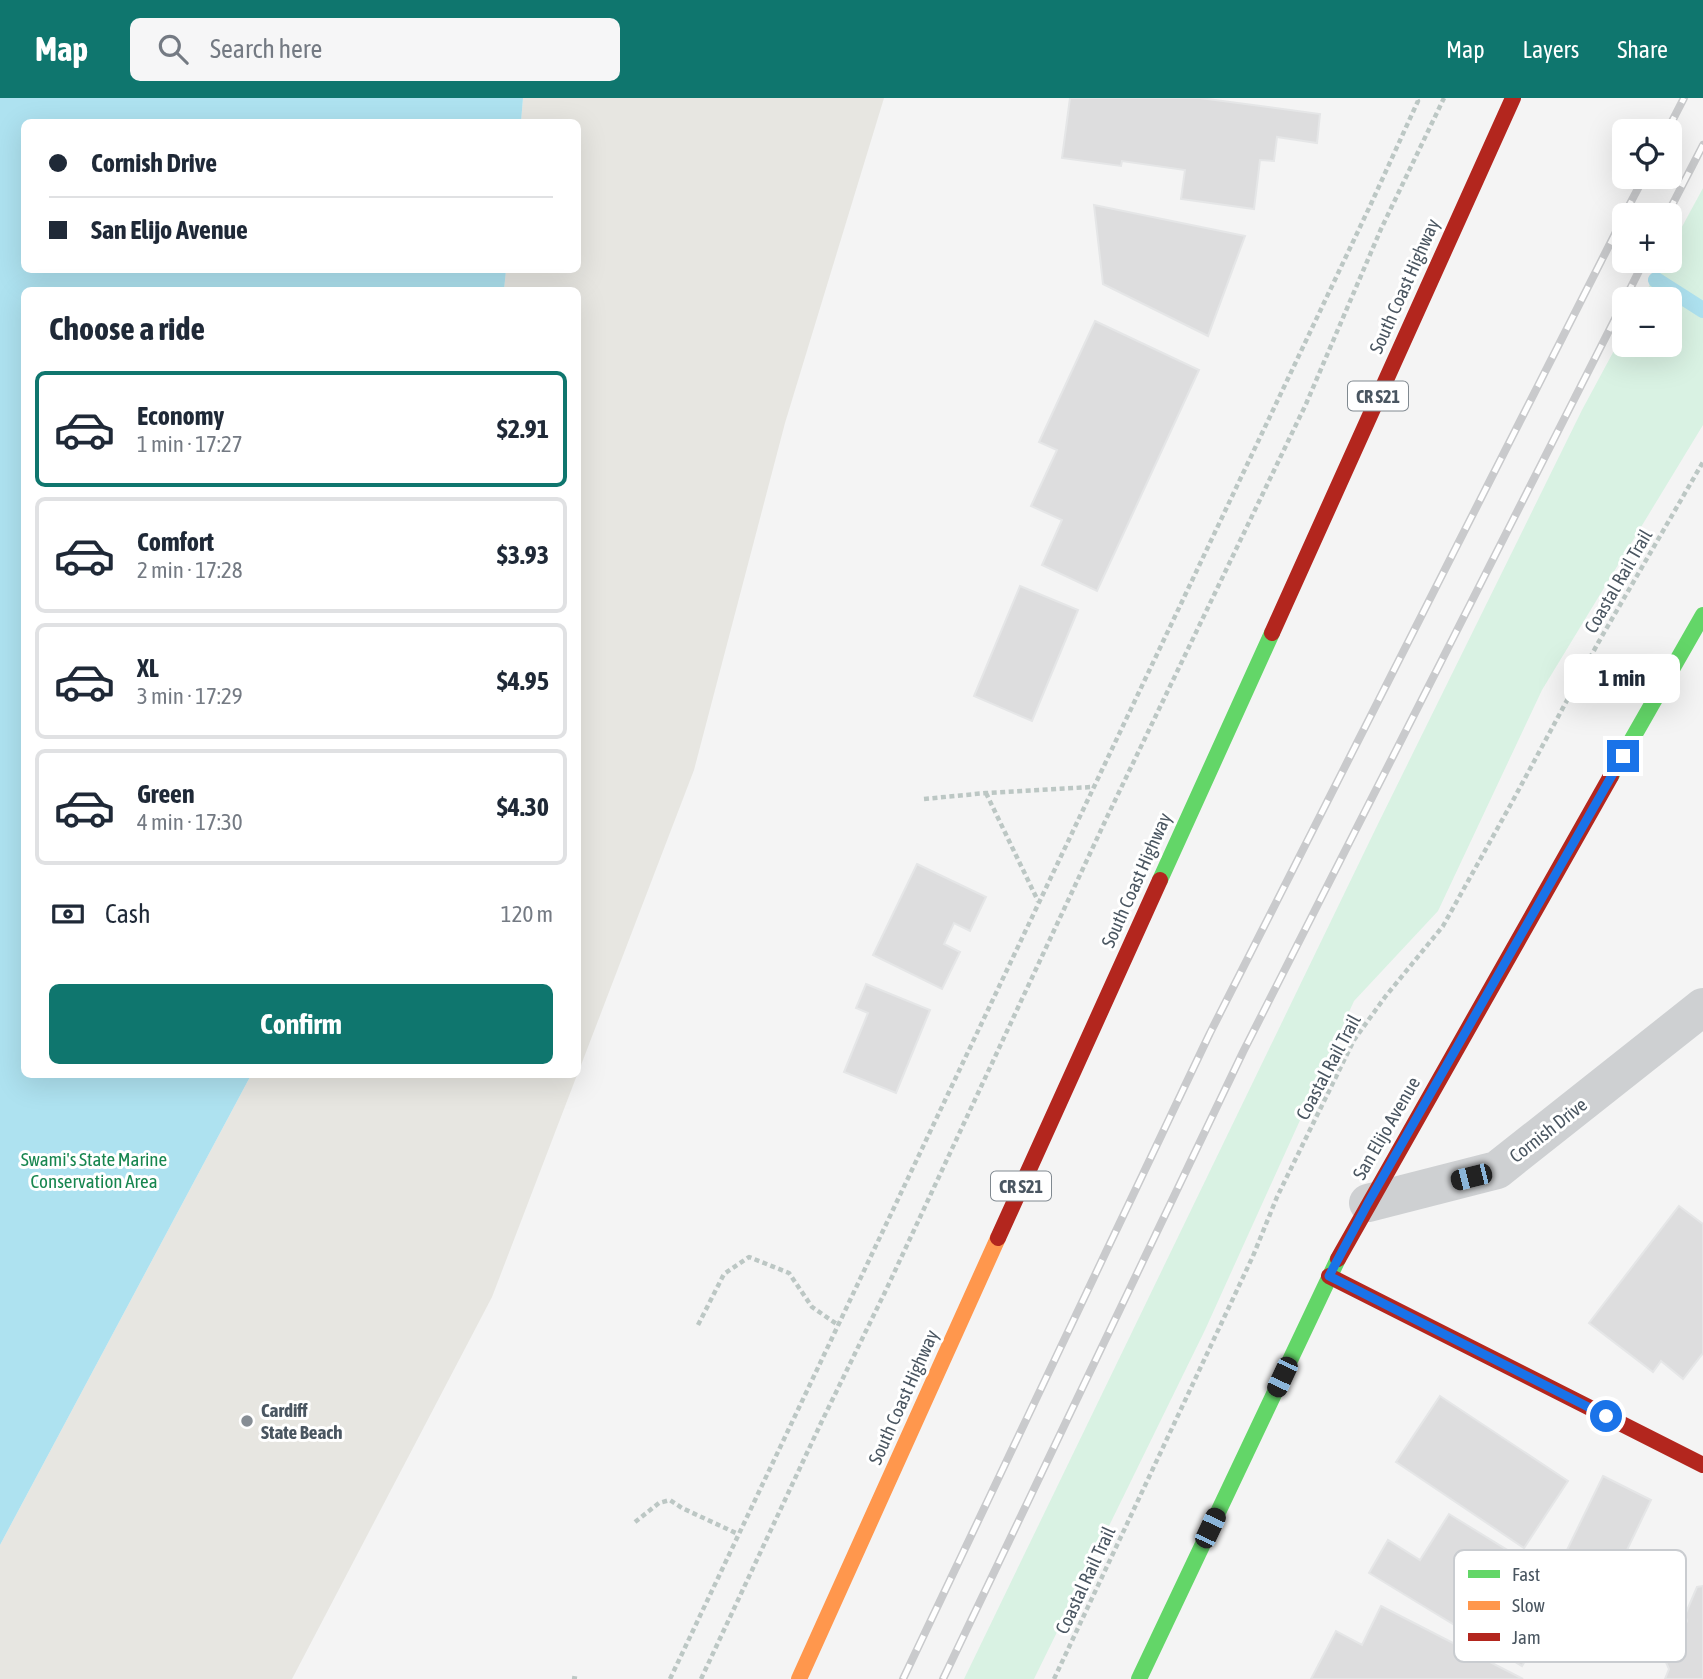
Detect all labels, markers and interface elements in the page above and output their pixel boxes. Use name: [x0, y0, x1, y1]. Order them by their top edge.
search box: [130, 18, 620, 81]
text: Map: [35, 30, 88, 68]
icon: search: [154, 30, 192, 68]
text: Search here: [210, 34, 322, 64]
text: Map: [1446, 36, 1485, 63]
text: Layers: [1523, 36, 1579, 63]
text: Share: [1617, 36, 1668, 63]
map controls: [1612, 119, 1682, 357]
button: locate: [1612, 119, 1682, 189]
text: Cornish Drive: [91, 148, 217, 178]
button: +: [1612, 203, 1682, 273]
text: San Elijo Avenue: [91, 215, 248, 245]
street label: South Coast Highway: [1364, 215, 1444, 357]
button: −: [1612, 287, 1682, 357]
text: Choose a ride: [49, 310, 205, 347]
road number: CR S21: [1348, 382, 1408, 410]
icon: car: [53, 398, 116, 461]
text: Economy: [137, 401, 224, 431]
text: $2.91: [497, 414, 549, 444]
text: 1 min · 17:27: [137, 431, 243, 457]
icon: car: [53, 524, 116, 587]
street label: Coastal Rail Trail: [1579, 525, 1657, 637]
text: Comfort: [137, 527, 214, 557]
text: $3.93: [497, 540, 549, 570]
text: 2 min · 17:28: [137, 557, 243, 583]
icon: car: [53, 650, 116, 713]
text: XL: [137, 653, 159, 683]
callout: 1 min: [1565, 654, 1681, 704]
text: 1 min: [1599, 665, 1645, 691]
text: $4.95: [497, 666, 549, 696]
text: 3 min · 17:29: [137, 683, 243, 709]
route end: [1607, 740, 1639, 772]
icon: car: [53, 776, 116, 839]
text: Green: [137, 779, 195, 809]
text: $4.30: [497, 792, 549, 822]
text: 4 min · 17:30: [137, 809, 243, 835]
street label: South Coast Highway: [1096, 809, 1176, 951]
icon: cash: [49, 895, 87, 933]
text: Cash: [105, 899, 151, 929]
text: 120 m: [501, 901, 553, 927]
button: Confirm: [49, 984, 553, 1064]
street label: Coastal Rail Trail: [1291, 1011, 1365, 1123]
street label: San Elijo Avenue: [1348, 1073, 1424, 1183]
street label: Cornish Drive: [1505, 1093, 1591, 1167]
park label: Swami's State Marine Conservation Area: [21, 1148, 167, 1192]
car: [1449, 1162, 1494, 1192]
road number: CR S21: [991, 1171, 1051, 1200]
street label: South Coast Highway: [863, 1326, 943, 1468]
car: [1264, 1354, 1301, 1400]
place label: Cardiff State Beach: [261, 1399, 343, 1443]
route start: [1590, 1400, 1622, 1432]
marker: Cardiff State Beach: [239, 1413, 255, 1429]
car: [1192, 1505, 1229, 1551]
street label: Coastal Rail Trail: [1051, 1523, 1119, 1637]
legend: [1454, 1550, 1686, 1662]
text: Fast: [1512, 1563, 1540, 1585]
text: Slow: [1512, 1594, 1546, 1616]
text: Jam: [1512, 1626, 1541, 1648]

